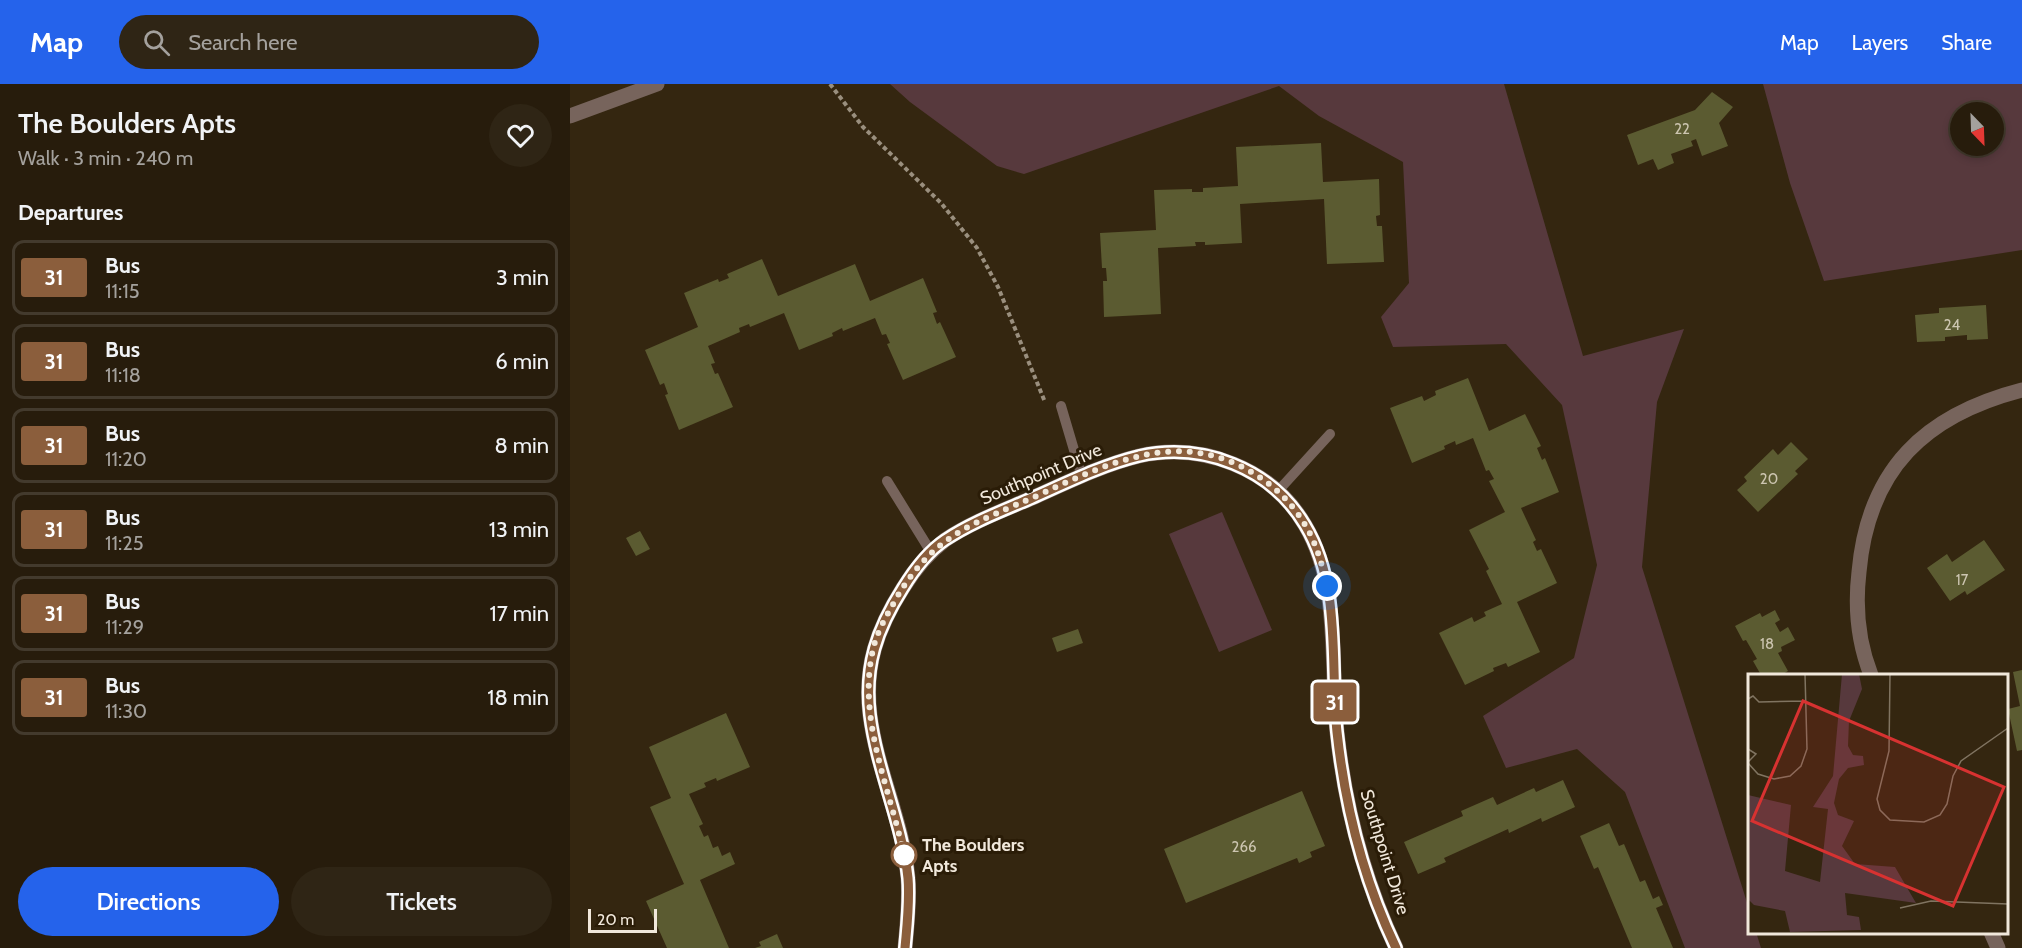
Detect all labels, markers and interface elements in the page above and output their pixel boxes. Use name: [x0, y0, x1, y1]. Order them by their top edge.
search box: [119, 15, 539, 69]
text: Map: [30, 25, 83, 59]
icon: search: [140, 26, 173, 59]
text: Search here: [188, 29, 297, 56]
text: Map: [1780, 30, 1819, 55]
text: Layers: [1852, 30, 1908, 55]
text: Share: [1941, 30, 1992, 55]
north arrow: [1950, 102, 2004, 156]
map controls: [1950, 102, 2004, 156]
button: heart: [489, 104, 552, 167]
text: The Boulders Apts: [18, 106, 236, 140]
house number: 22: [1674, 120, 1690, 138]
text: Walk · 3 min · 240 m: [18, 146, 193, 170]
text: Departures: [18, 199, 123, 226]
text: Bus: [105, 252, 140, 279]
text: 3 min: [496, 264, 549, 291]
text: 31: [44, 265, 64, 290]
text: 11:15: [105, 279, 140, 303]
house number: 24: [1944, 316, 1961, 334]
text: Bus: [105, 336, 140, 363]
text: 6 min: [495, 348, 549, 375]
text: 31: [44, 349, 64, 374]
text: 11:18: [105, 363, 141, 387]
text: Bus: [105, 420, 140, 447]
text: 8 min: [494, 432, 549, 459]
text: 31: [44, 433, 64, 458]
street label: Southpoint Drive: [977, 439, 1105, 509]
text: 11:20: [105, 447, 147, 471]
house number: 20: [1760, 470, 1778, 488]
text: Bus: [105, 504, 140, 531]
text: 13 min: [489, 516, 549, 543]
text: 31: [44, 517, 64, 542]
text: 11:25: [105, 531, 144, 555]
your location: [1312, 571, 1342, 601]
house number: 17: [1956, 571, 1969, 589]
text: Bus: [105, 588, 140, 615]
text: 17 min: [490, 600, 549, 627]
text: 31: [44, 601, 64, 626]
text: 11:29: [105, 615, 144, 639]
house number: 18: [1760, 635, 1774, 653]
text: Bus: [105, 672, 140, 699]
inset map: [1748, 674, 2007, 933]
line badge: 31: [1308, 682, 1362, 722]
text: 18 min: [487, 684, 549, 711]
text: 31: [44, 685, 64, 710]
text: 31: [1325, 690, 1345, 715]
text: 11:30: [105, 699, 147, 723]
street label: Southpoint Drive: [1356, 787, 1414, 917]
place label: The Boulders Apts: [922, 834, 1025, 877]
house number: 266: [1232, 838, 1256, 856]
marker: The Boulders Apts: [891, 842, 917, 868]
button: Directions: [18, 867, 279, 936]
button: Tickets: [291, 867, 552, 936]
scale bar: [588, 906, 657, 934]
text: 20 m: [597, 910, 634, 929]

